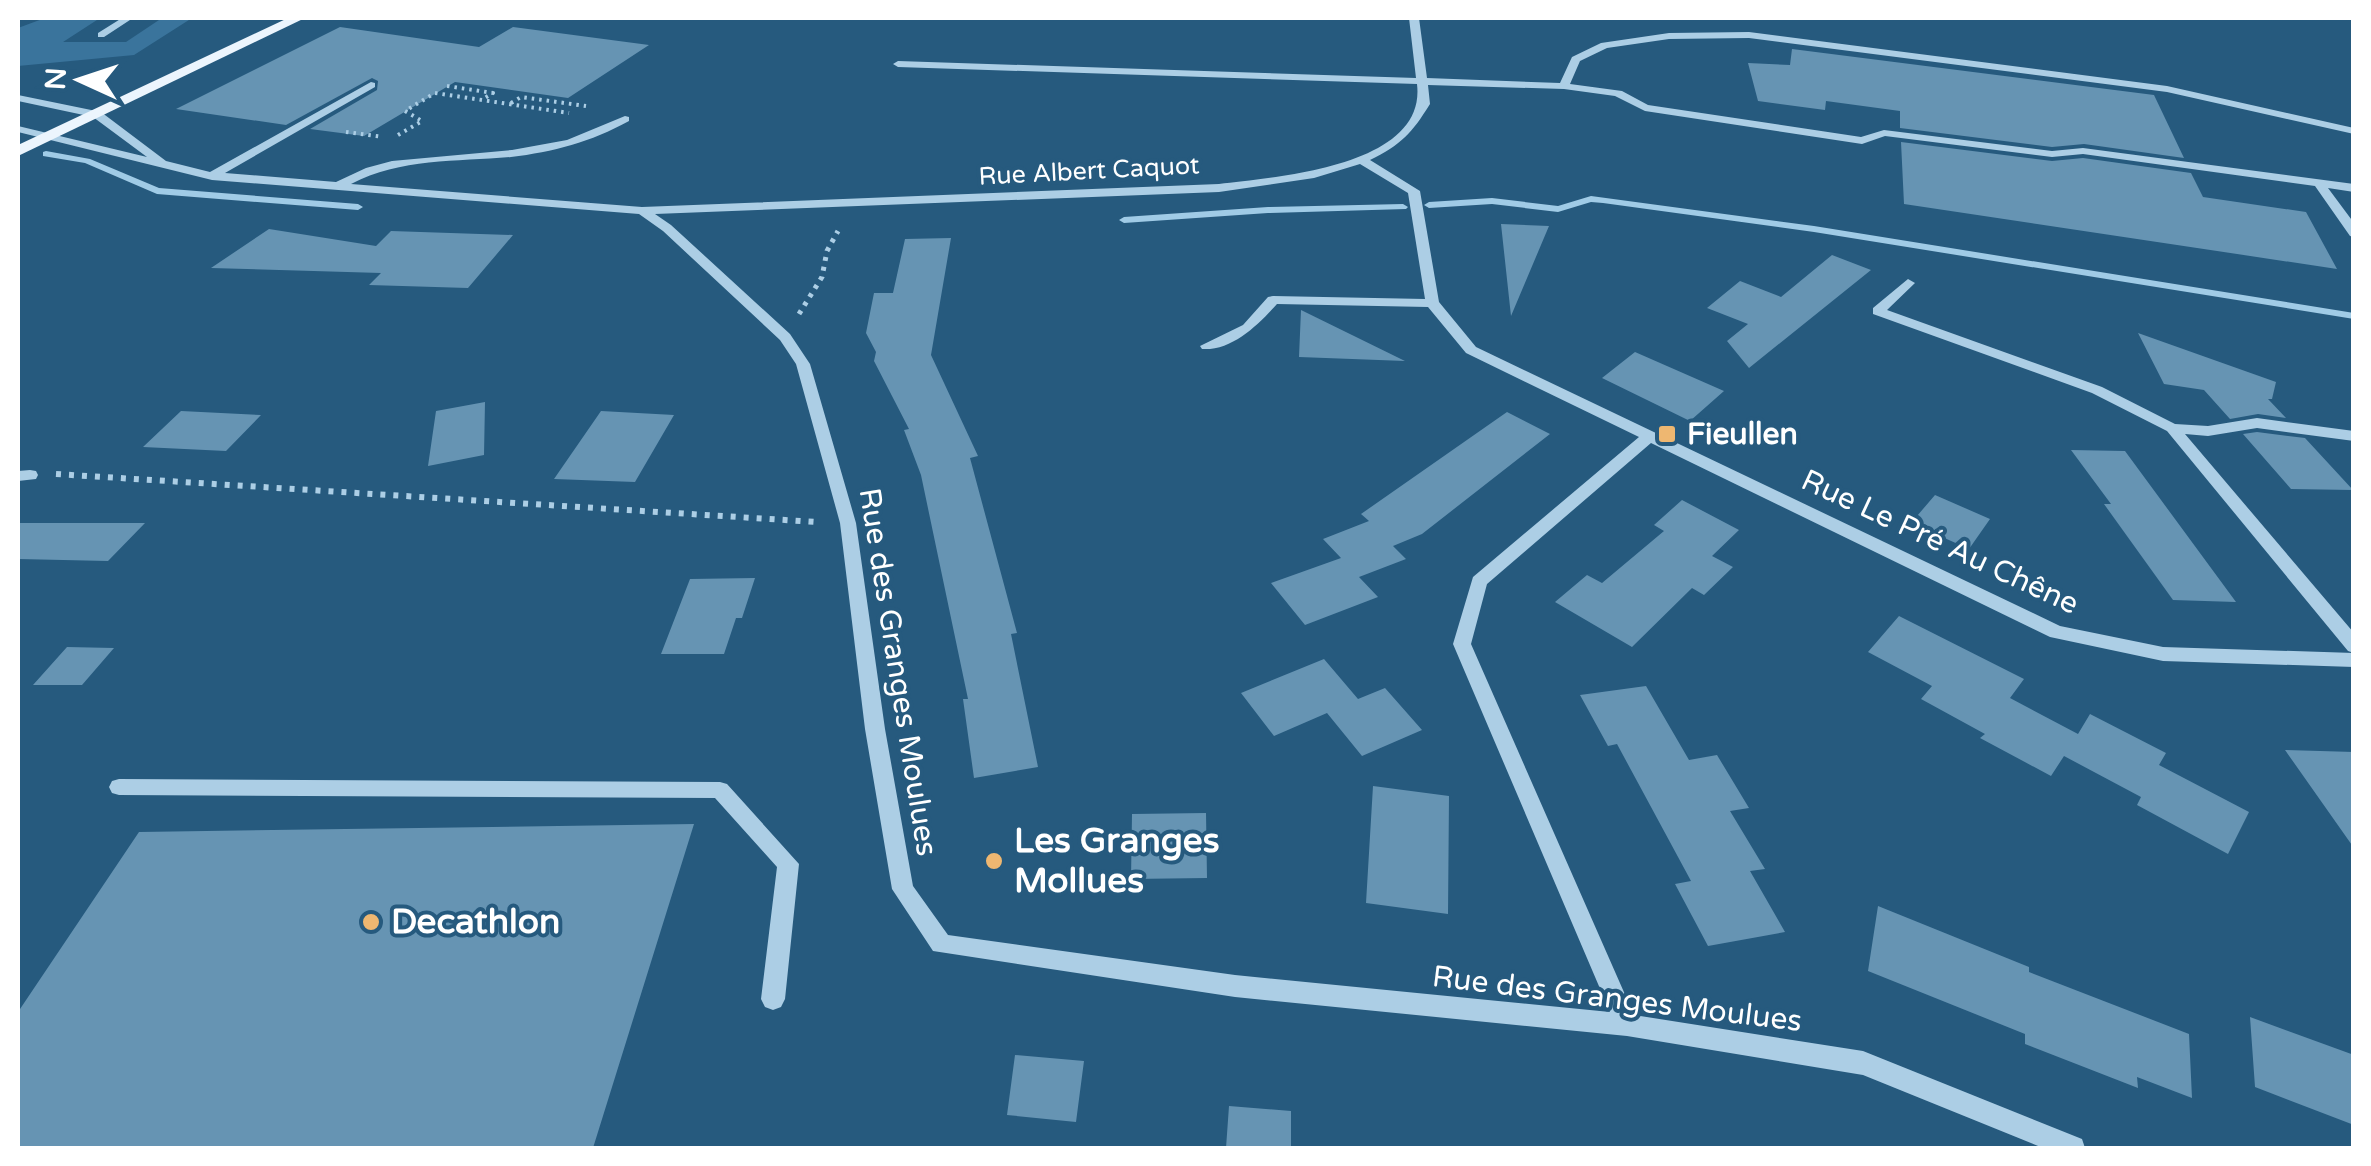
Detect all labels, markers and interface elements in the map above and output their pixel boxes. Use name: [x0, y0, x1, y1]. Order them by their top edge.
north arrow: [30, 30, 130, 130]
text: N: [38, 67, 74, 91]
street label: Rue Albert Caquot: [978, 150, 1201, 192]
place label: Fieullen: [1687, 416, 1798, 453]
marker: Fieullen: [1656, 423, 1678, 445]
street label: Rue Le Pré Au Chêne: [1796, 462, 2084, 622]
street label: Rue des Granges Moulues: [851, 485, 945, 859]
place label: Les Granges Mollues: [1014, 820, 1219, 902]
marker: Les Granges Mollues: [983, 850, 1005, 872]
place label: Decathlon: [391, 901, 560, 943]
marker: Decathlon: [360, 911, 382, 933]
street label: Rue des Granges Moulues: [1430, 958, 1804, 1040]

